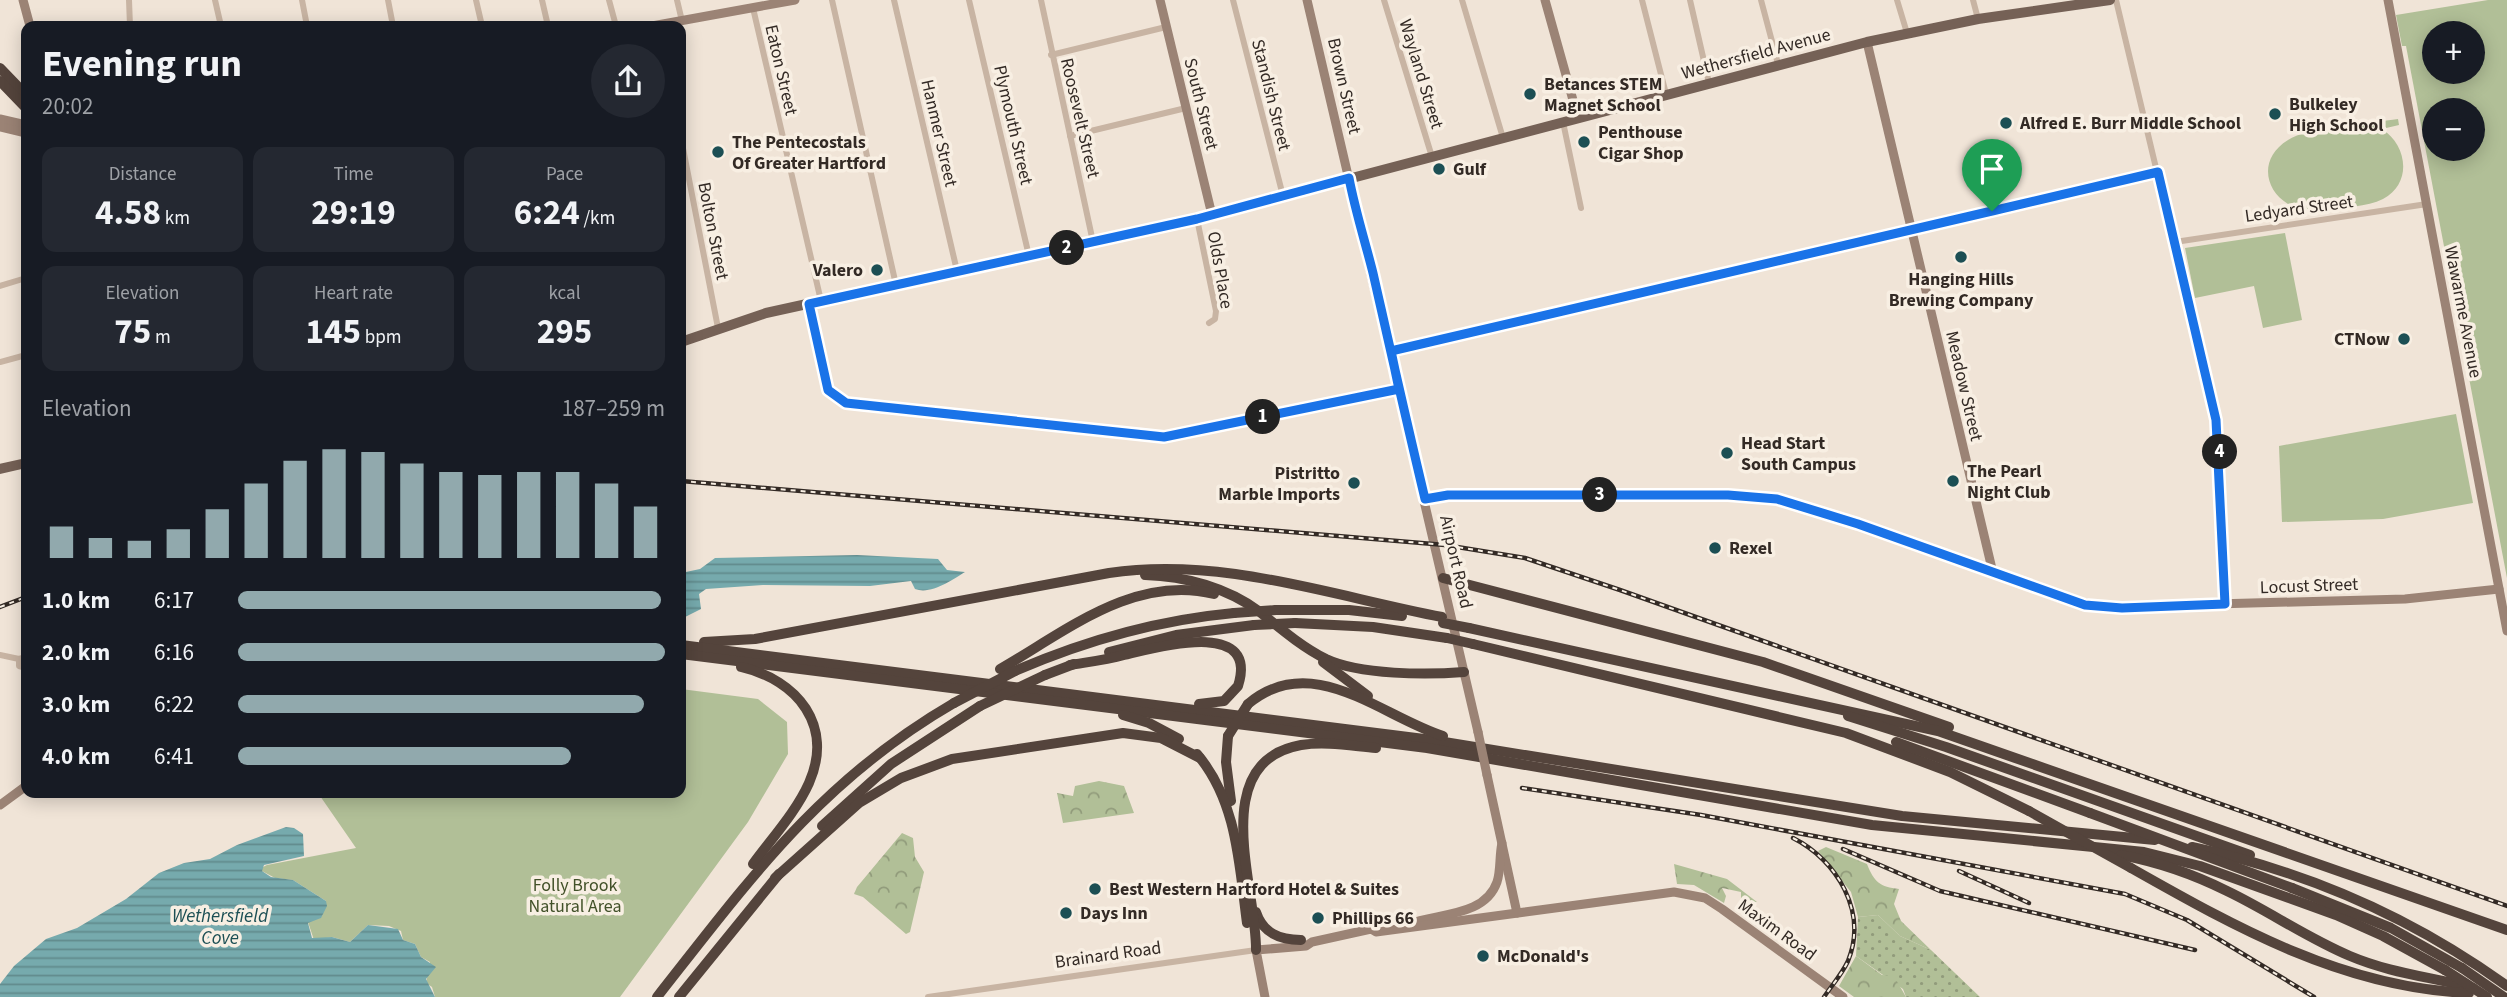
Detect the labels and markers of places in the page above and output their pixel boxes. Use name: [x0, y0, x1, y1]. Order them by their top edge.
place label: Betances STEM Magnet School: [1544, 72, 1662, 118]
marker: Betances STEM Magnet School: [1522, 86, 1538, 102]
place label: Bulkeley High School: [2289, 92, 2383, 138]
marker: Bulkeley High School: [2267, 106, 2283, 122]
place label: Alfred E. Burr Middle School: [2019, 111, 2241, 136]
marker: Alfred E. Burr Middle School: [1998, 115, 2014, 131]
place label: Penthouse Cigar Shop: [1598, 120, 1684, 166]
place label: The Pentecostals Of Greater Hartford: [732, 130, 886, 176]
marker: Penthouse Cigar Shop: [1576, 134, 1592, 150]
pin: [1962, 139, 2022, 211]
marker: The Pentecostals Of Greater Hartford: [710, 144, 726, 160]
place label: Gulf: [1453, 157, 1487, 182]
marker: Gulf: [1431, 161, 1447, 177]
pin: 2: [1050, 230, 1084, 266]
marker: Hanging Hills Brewing Company: [1953, 249, 1969, 265]
place label: Valero: [812, 258, 863, 283]
marker: Valero: [869, 262, 885, 278]
place label: Hanging Hills Brewing Company: [1889, 267, 2034, 313]
place label: CTNow: [2334, 327, 2390, 352]
marker: CTNow: [2396, 331, 2412, 347]
pin: 1: [1246, 400, 1280, 434]
place label: Head Start South Campus: [1741, 431, 1856, 477]
pin: 4: [2202, 434, 2238, 470]
marker: Head Start South Campus: [1719, 445, 1735, 461]
place label: The Pearl Night Club: [1967, 459, 2050, 505]
place label: Pistritto Marble Imports: [1218, 461, 1340, 507]
marker: The Pearl Night Club: [1945, 473, 1961, 489]
marker: Pistritto Marble Imports: [1346, 475, 1362, 491]
pin: 3: [1582, 477, 1618, 512]
place label: Rexel: [1729, 536, 1772, 561]
marker: Rexel: [1707, 540, 1723, 556]
place label: Best Western Hartford Hotel & Suites: [1109, 877, 1399, 902]
marker: Best Western Hartford Hotel & Suites: [1087, 881, 1103, 897]
place label: Days Inn: [1080, 901, 1148, 926]
marker: Days Inn: [1058, 905, 1074, 921]
place label: Phillips 66: [1332, 906, 1414, 931]
marker: Phillips 66: [1310, 910, 1326, 926]
place label: McDonald's: [1497, 944, 1589, 969]
marker: McDonald's: [1475, 948, 1491, 964]

